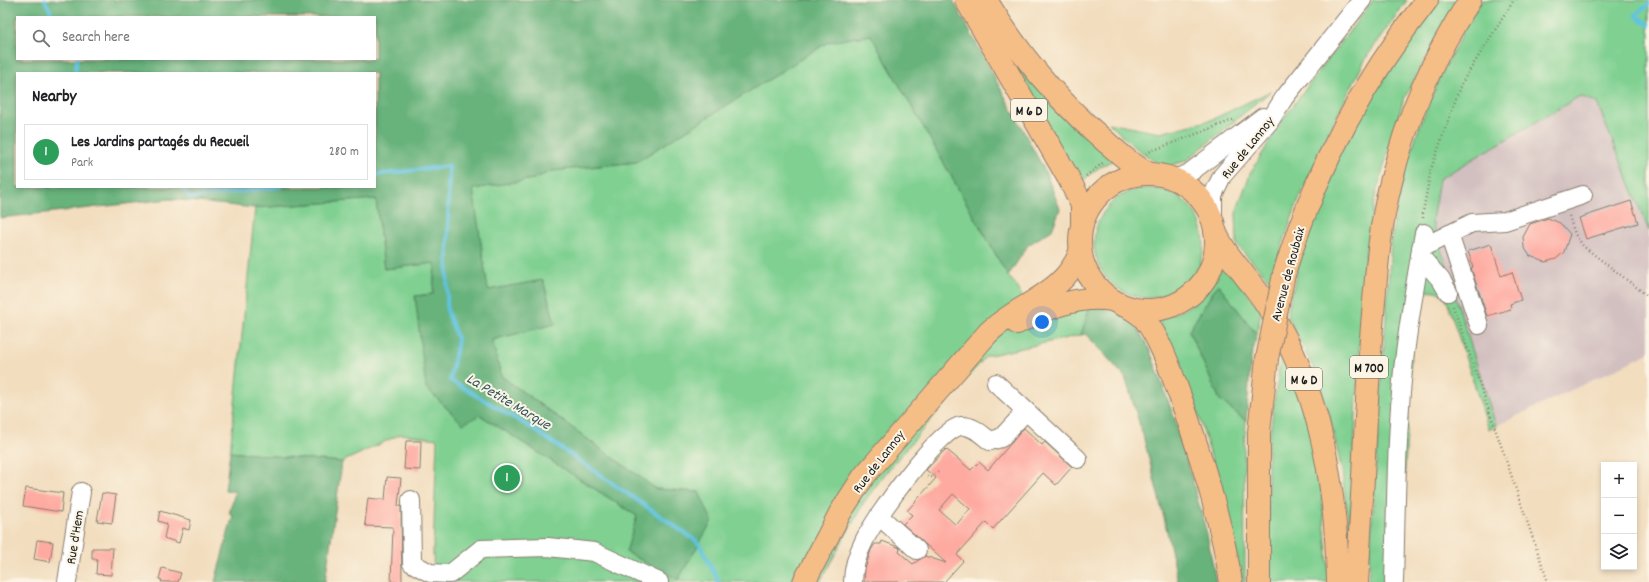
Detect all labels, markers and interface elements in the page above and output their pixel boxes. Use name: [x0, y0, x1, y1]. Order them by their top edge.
search box: [16, 16, 376, 60]
icon: search: [30, 27, 52, 49]
text: Search here: [62, 27, 130, 49]
text: Nearby: [32, 86, 76, 110]
road number: M 6 D: [1011, 99, 1047, 121]
street label: Rue de Lannoy: [1217, 112, 1280, 184]
text: Les Jardins partagés du Recueil: [71, 132, 249, 154]
text: 1: [45, 143, 47, 162]
text: 280 m: [329, 143, 359, 162]
text: Park: [71, 154, 93, 173]
street label: Avenue de Roubaix: [1267, 225, 1311, 324]
your location: [1032, 312, 1052, 332]
road number: M 700: [1350, 356, 1388, 378]
road number: M 6 D: [1286, 368, 1322, 390]
water label: La Petite Marque: [462, 369, 556, 437]
street label: Rue de Lannoy: [849, 426, 911, 498]
map controls: [1601, 462, 1637, 570]
button: +: [1601, 462, 1637, 498]
pin: 1: [494, 463, 520, 493]
button: −: [1601, 498, 1637, 534]
street label: Rue d'Hem: [62, 509, 90, 566]
button: layers: [1601, 534, 1637, 570]

